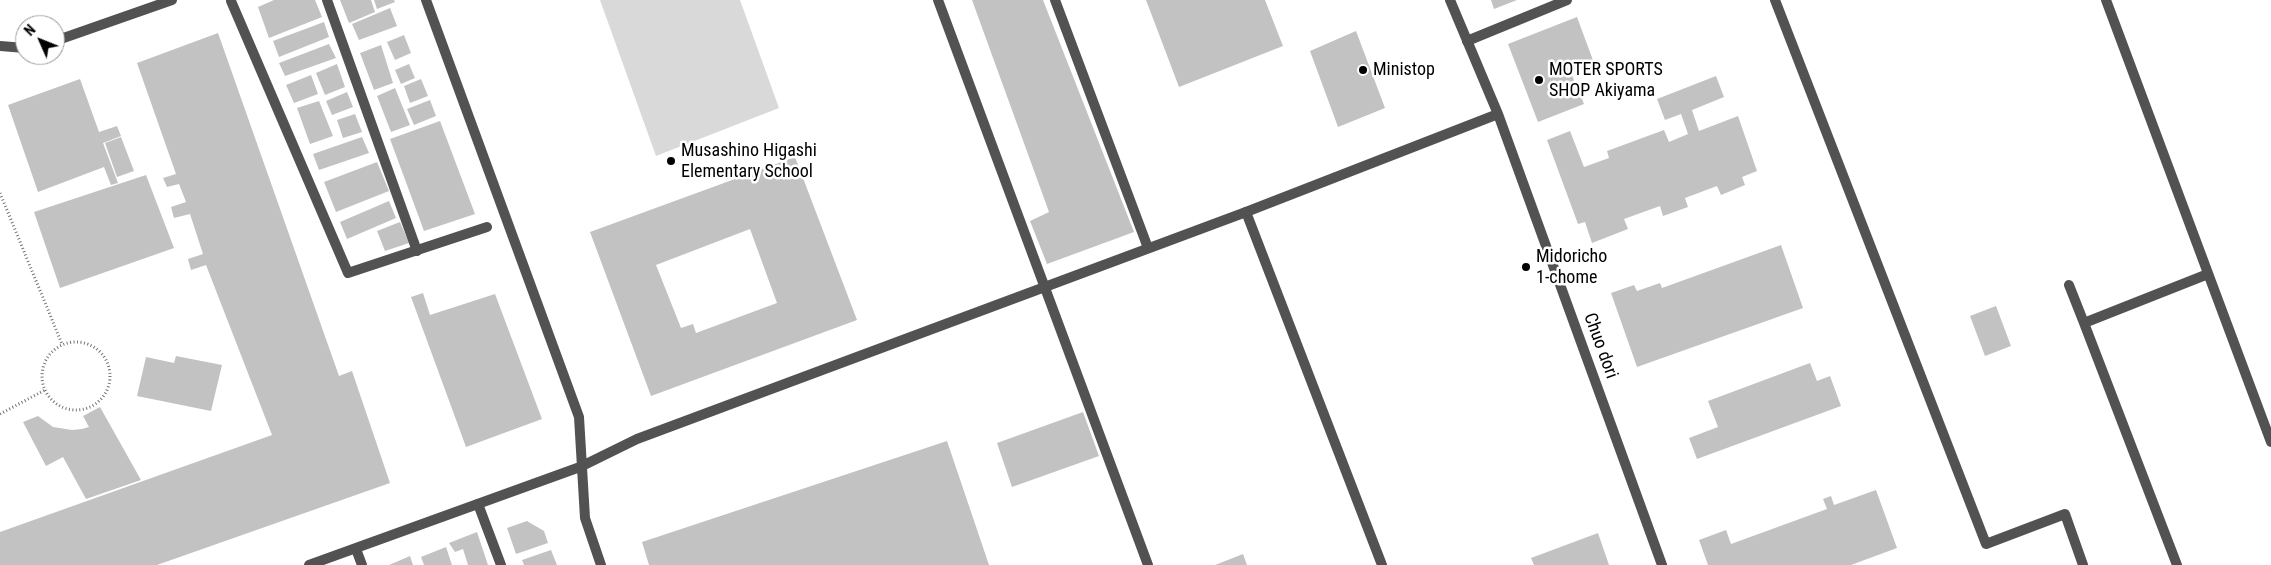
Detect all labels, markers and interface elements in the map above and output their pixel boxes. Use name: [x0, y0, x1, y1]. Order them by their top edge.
north arrow: [15, 15, 65, 65]
text: N: [21, 22, 39, 39]
place label: Ministop: [1373, 59, 1435, 81]
place label: MOTER SPORTS SHOP Akiyama: [1549, 59, 1663, 102]
marker: Ministop: [1357, 64, 1369, 76]
marker: MOTER SPORTS SHOP Akiyama: [1533, 74, 1545, 86]
place label: Musashino Higashi Elementary School: [681, 140, 817, 182]
marker: Musashino Higashi Elementary School: [665, 155, 677, 167]
place label: Midoricho 1-chome: [1536, 246, 1607, 288]
marker: Midoricho 1-chome: [1520, 261, 1532, 273]
street label: Chuo dori: [1578, 310, 1622, 382]

